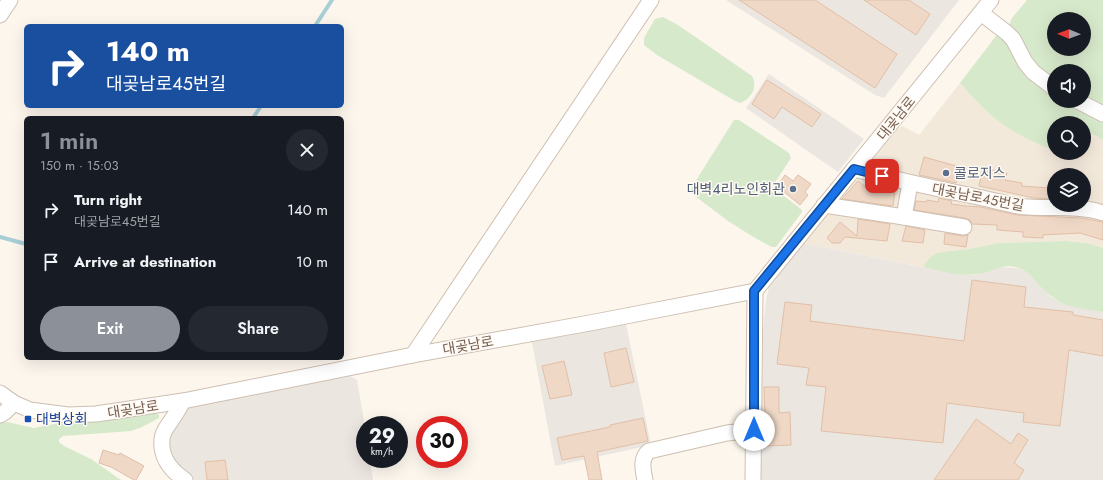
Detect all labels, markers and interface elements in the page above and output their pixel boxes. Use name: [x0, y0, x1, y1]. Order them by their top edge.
north arrow: [1047, 12, 1091, 56]
map controls: [1047, 12, 1091, 212]
text: 140 m: [106, 31, 190, 72]
icon: right: [40, 40, 92, 92]
button: sound: [1047, 64, 1091, 108]
text: 대곶남로45번길: [106, 71, 226, 97]
street label: 대곶남로: [872, 92, 920, 144]
button: search: [1047, 116, 1091, 160]
text: 1 min: [40, 123, 98, 158]
button: close: [286, 129, 328, 171]
text: 150 m · 15:03: [40, 156, 119, 175]
pin: [865, 159, 899, 193]
place label: 콜로지스: [954, 163, 1006, 183]
icon: arrive: [871, 165, 893, 187]
marker: 콜로지스: [941, 168, 951, 178]
button: layers: [1047, 168, 1091, 212]
street label: 대곶남로45번길: [930, 178, 1026, 216]
place label: 대벽4리노인회관: [687, 179, 785, 199]
marker: 대벽4리노인회관: [788, 184, 798, 194]
text: Turn right: [74, 189, 142, 211]
icon: right: [40, 199, 62, 221]
text: 140 m: [287, 199, 328, 221]
text: 대곶남로45번길: [74, 212, 161, 231]
icon: arrive: [40, 251, 62, 273]
text: Arrive at destination: [74, 251, 216, 273]
text: 10 m: [296, 251, 328, 273]
button: Exit: [40, 306, 180, 352]
button: Share: [188, 306, 328, 352]
street label: 대곶남로: [441, 331, 495, 359]
street label: 대곶남로: [106, 395, 160, 423]
place label: 대벽상회: [36, 409, 88, 429]
position arrow: [733, 409, 775, 451]
marker: 대벽상회: [23, 414, 33, 424]
speed limit sign: 30: [416, 416, 468, 468]
text: 29: [369, 422, 395, 451]
text: km/h: [371, 444, 393, 459]

